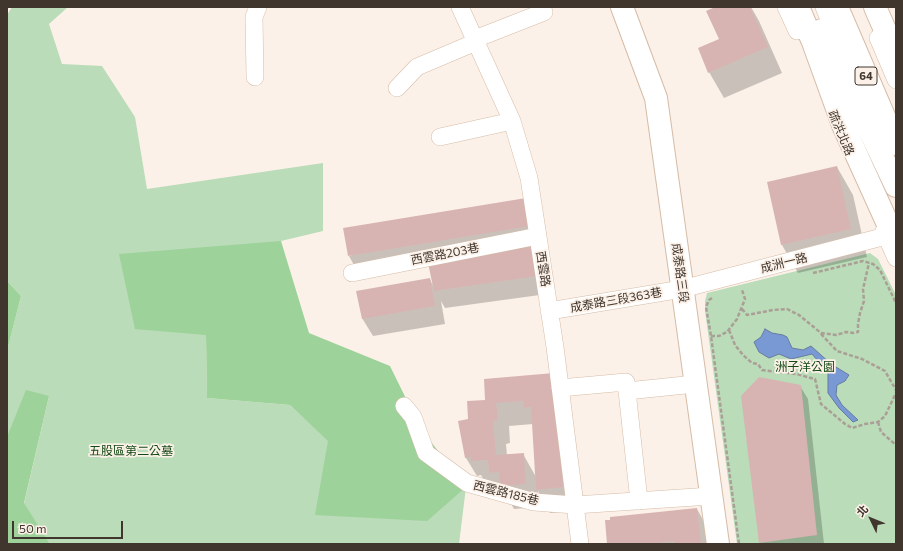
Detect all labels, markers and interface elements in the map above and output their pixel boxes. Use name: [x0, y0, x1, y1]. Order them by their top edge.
road number: 64: [855, 67, 877, 85]
street label: 疏洪北路: [825, 108, 857, 158]
street label: 西雲路203巷: [410, 240, 480, 268]
street label: 成泰路三段: [669, 242, 691, 304]
street label: 西雲路: [533, 250, 553, 288]
street label: 成洲一路: [759, 250, 809, 276]
street label: 成泰路三段363巷: [569, 285, 663, 315]
park label: 洲子洋公園: [775, 360, 835, 374]
park label: 五股區第二公墓: [89, 444, 173, 458]
street label: 西雲路185巷: [472, 478, 540, 508]
north arrow: [851, 499, 891, 539]
text: 北: [853, 502, 870, 519]
scale bar: [14, 513, 125, 539]
text: 50 m: [19, 521, 47, 535]

